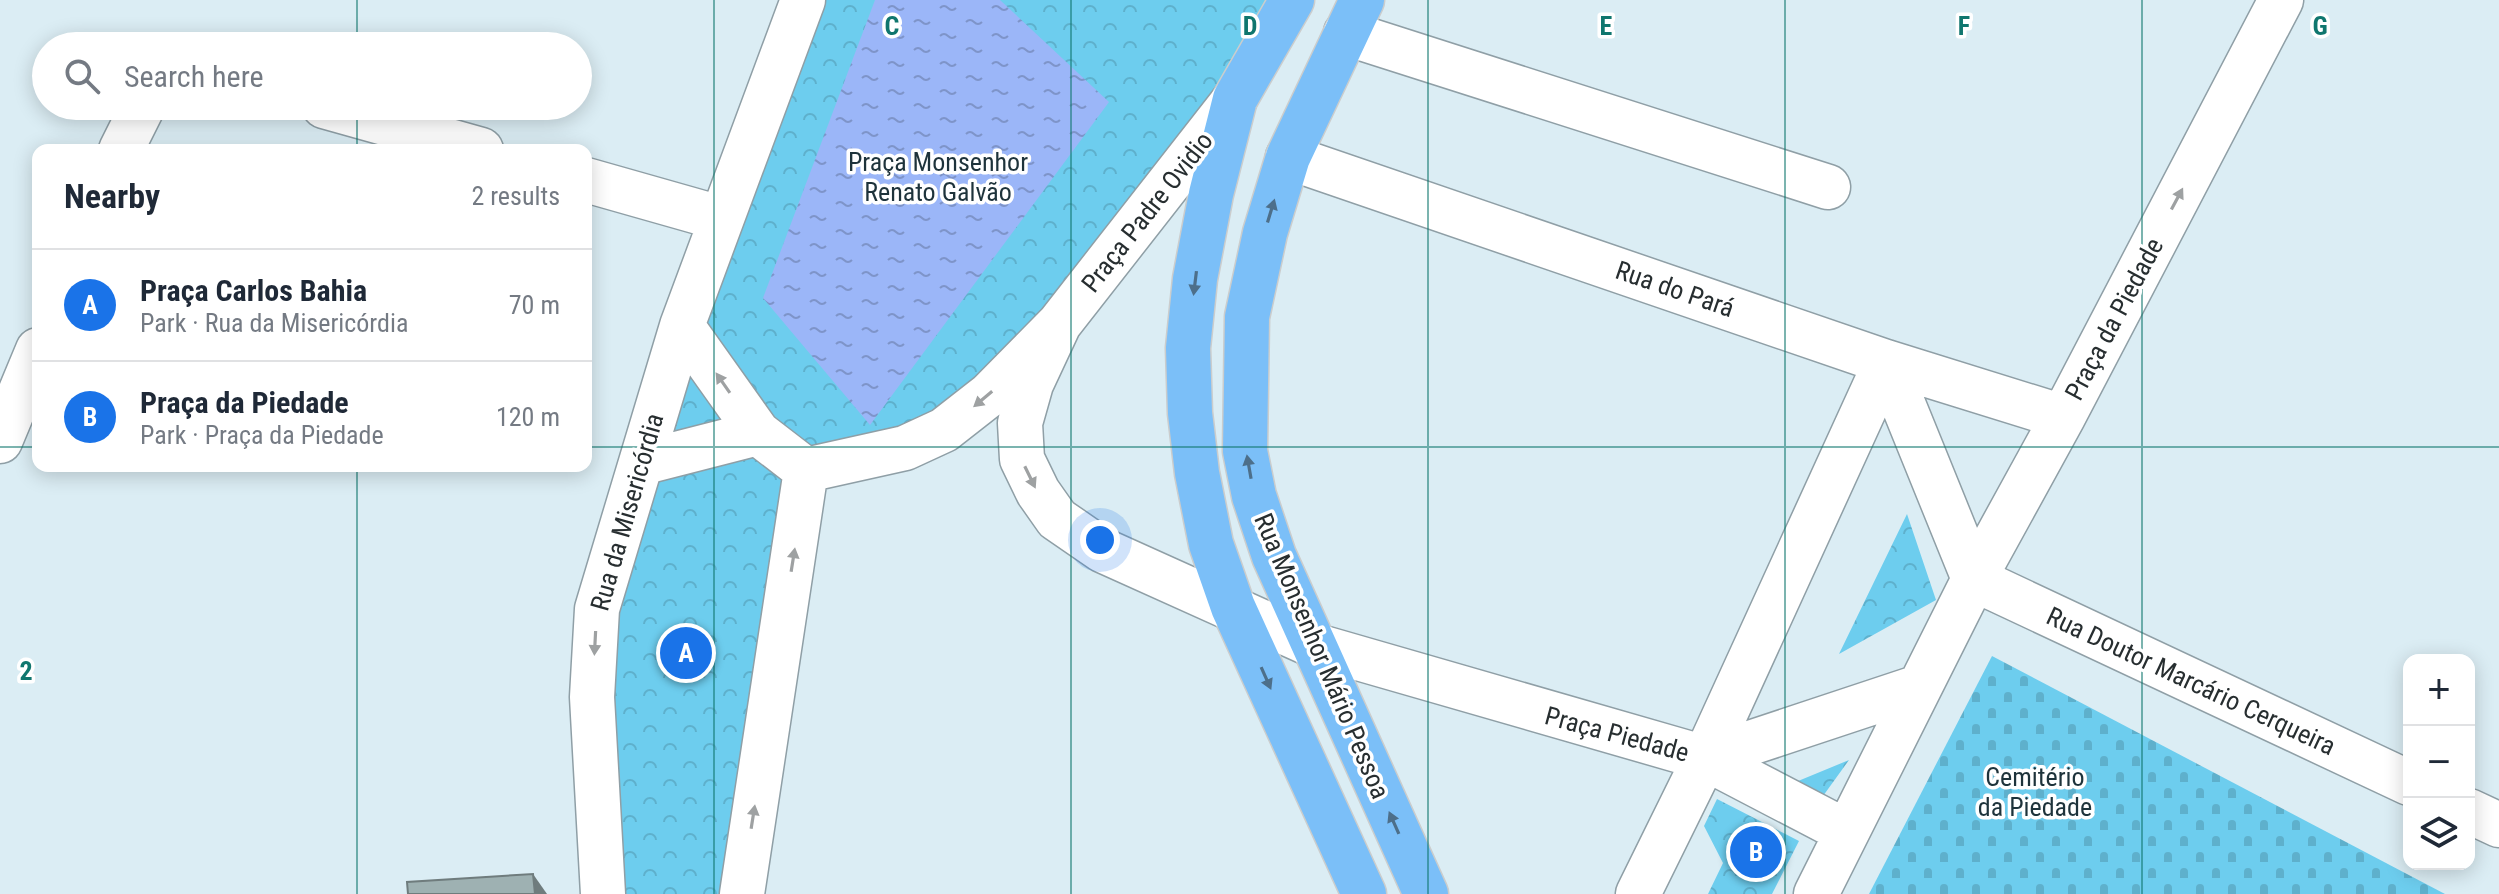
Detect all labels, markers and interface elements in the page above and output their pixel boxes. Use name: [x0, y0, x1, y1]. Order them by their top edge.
text: C: [885, 11, 900, 41]
text: D: [1243, 11, 1257, 41]
text: E: [1600, 11, 1613, 41]
text: F: [1958, 11, 1970, 41]
text: G: [2312, 11, 2328, 41]
search box: [32, 32, 592, 120]
icon: search: [60, 54, 104, 98]
text: Search here: [124, 59, 264, 94]
street label: Praça Padre Ovidio: [1075, 126, 1219, 298]
park label: Praça Monsenhor Renato Galvão: [848, 147, 1028, 207]
text: Nearby: [64, 176, 160, 216]
text: 2 results: [471, 181, 560, 211]
one-way arrow: [2170, 188, 2184, 211]
one-way arrow: [1266, 198, 1278, 222]
street label: Praça da Piedade: [2059, 233, 2169, 405]
street label: Rua do Pará: [1612, 255, 1738, 323]
one-way arrow: [1188, 271, 1201, 296]
text: Praça Carlos Bahia: [140, 273, 367, 308]
text: A: [82, 290, 98, 320]
text: 70 m: [509, 290, 560, 320]
text: Park · Rua da Misericórdia: [140, 308, 408, 338]
one-way arrow: [715, 372, 731, 394]
text: Praça da Piedade: [140, 385, 349, 420]
one-way arrow: [974, 390, 994, 407]
text: B: [83, 402, 97, 432]
text: 120 m: [496, 402, 560, 432]
street label: Rua da Misericórdia: [585, 410, 669, 614]
text: Park · Praça da Piedade: [140, 420, 384, 450]
one-way arrow: [1242, 455, 1254, 480]
one-way arrow: [1023, 465, 1037, 488]
street label: Rua Monsenhor Mário Pessoa: [1248, 509, 1396, 803]
your location: [1080, 520, 1120, 560]
one-way arrow: [787, 547, 799, 572]
street label: Rua Doutor Marcário Cerqueira: [2042, 601, 2340, 761]
pin: A: [660, 623, 712, 683]
one-way arrow: [588, 631, 601, 656]
map controls: [2403, 654, 2475, 870]
button: +: [2403, 654, 2475, 726]
text: 2: [19, 656, 33, 686]
one-way arrow: [1259, 666, 1272, 690]
street label: Praça Piedade: [1542, 700, 1692, 768]
button: −: [2403, 726, 2475, 798]
park label: Cemitério da Piedade: [1978, 762, 2092, 822]
button: layers: [2403, 798, 2475, 870]
one-way arrow: [748, 804, 760, 829]
one-way arrow: [1387, 811, 1401, 835]
pin: B: [1730, 822, 1782, 882]

